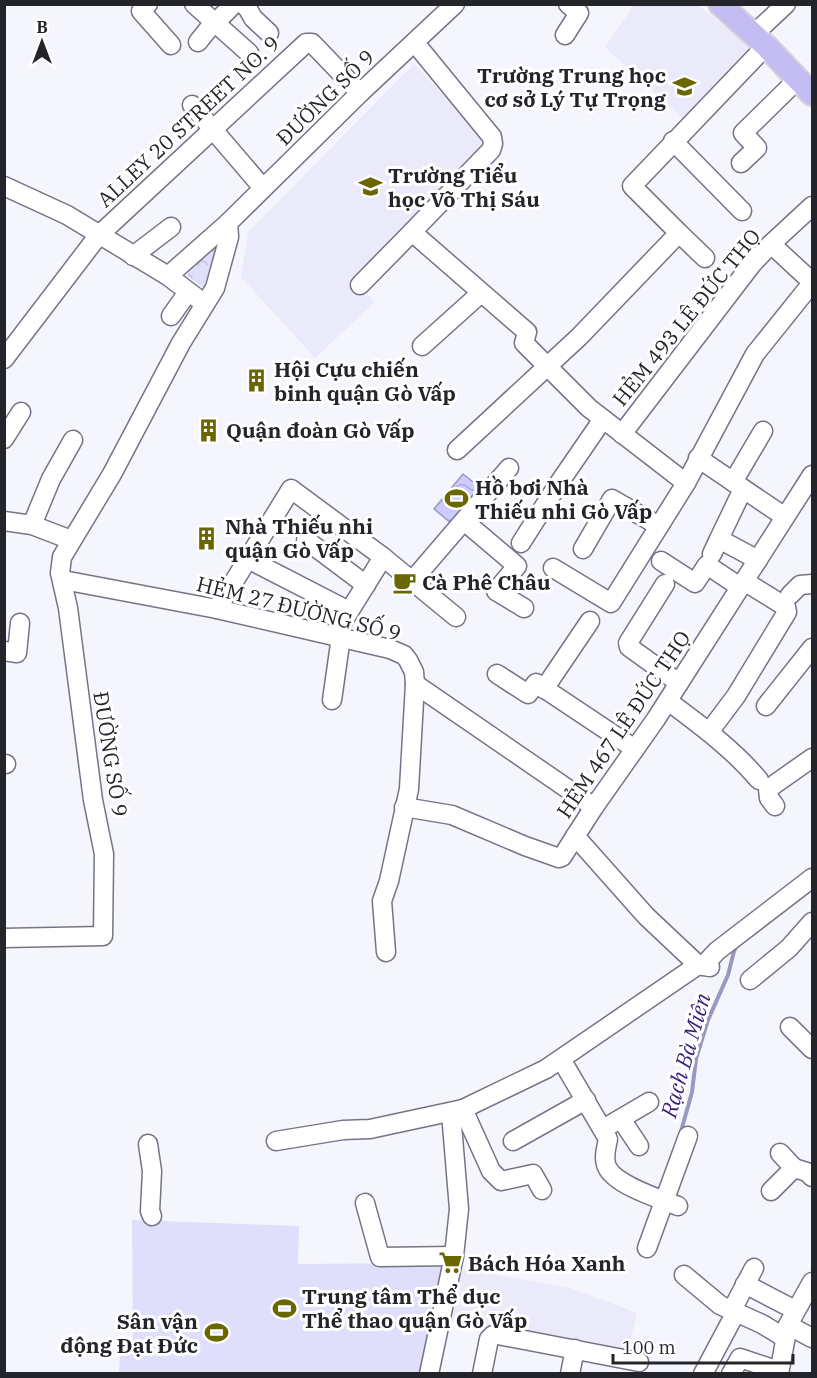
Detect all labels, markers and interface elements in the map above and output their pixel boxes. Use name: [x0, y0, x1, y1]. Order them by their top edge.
north arrow: [12, 12, 72, 72]
text: B: [36, 17, 48, 37]
street label: ALLEY 20 STREET NO. 9: [91, 29, 285, 213]
street label: ĐƯỜNG SỐ 9: [269, 42, 380, 151]
place label: Trường Trung học cơ sở Lý Tự Trọng: [477, 61, 667, 113]
school or university icon: Trường Trung học cơ sở Lý Tự Trọng: [671, 74, 697, 100]
place label: Trường Tiểu học Võ Thị Sáu: [388, 161, 540, 213]
school or university icon: Trường Tiểu học Võ Thị Sáu: [357, 174, 383, 200]
street label: HẺM 493 LÊ ĐỨC THỌ: [606, 222, 766, 412]
place label: Hội Cựu chiến binh quận Gò Vấp: [274, 355, 456, 407]
building icon: Hội Cựu chiến binh quận Gò Vấp: [243, 368, 269, 394]
place label: Quận đoàn Gò Vấp: [226, 416, 414, 444]
building icon: Quận đoàn Gò Vấp: [195, 417, 221, 443]
place label: Hồ bơi Nhà Thiếu nhi Gò Vấp: [475, 473, 652, 525]
sports icon: Hồ bơi Nhà Thiếu nhi Gò Vấp: [444, 486, 470, 512]
place label: Nhà Thiếu nhi quận Gò Vấp: [225, 512, 373, 564]
building icon: Nhà Thiếu nhi quận Gò Vấp: [194, 525, 220, 551]
street label: HẺM 27 ĐƯỜNG SỐ 9: [194, 568, 404, 647]
place label: Cà Phê Châu: [422, 568, 551, 596]
cafe icon: Cà Phê Châu: [391, 569, 417, 595]
street label: HẺM 467 LÊ ĐỨC THỌ: [550, 625, 696, 823]
street label: ĐƯỜNG SỐ 9: [87, 689, 136, 819]
water label: Rạch Bà Miên: [653, 989, 717, 1122]
place label: Bách Hóa Xanh: [468, 1249, 626, 1277]
supermarket icon: Bách Hóa Xanh: [437, 1250, 463, 1276]
place label: Trung tâm Thể dục Thể thao quận Gò Vấp: [302, 1282, 527, 1334]
sports icon: Trung tâm Thể dục Thể thao quận Gò Vấp: [271, 1295, 297, 1321]
place label: Sân vận động Đạt Đức: [60, 1307, 198, 1359]
sports icon: Sân vận động Đạt Đức: [203, 1320, 229, 1346]
scale bar: [613, 1327, 793, 1365]
text: 100 m: [622, 1336, 676, 1359]

